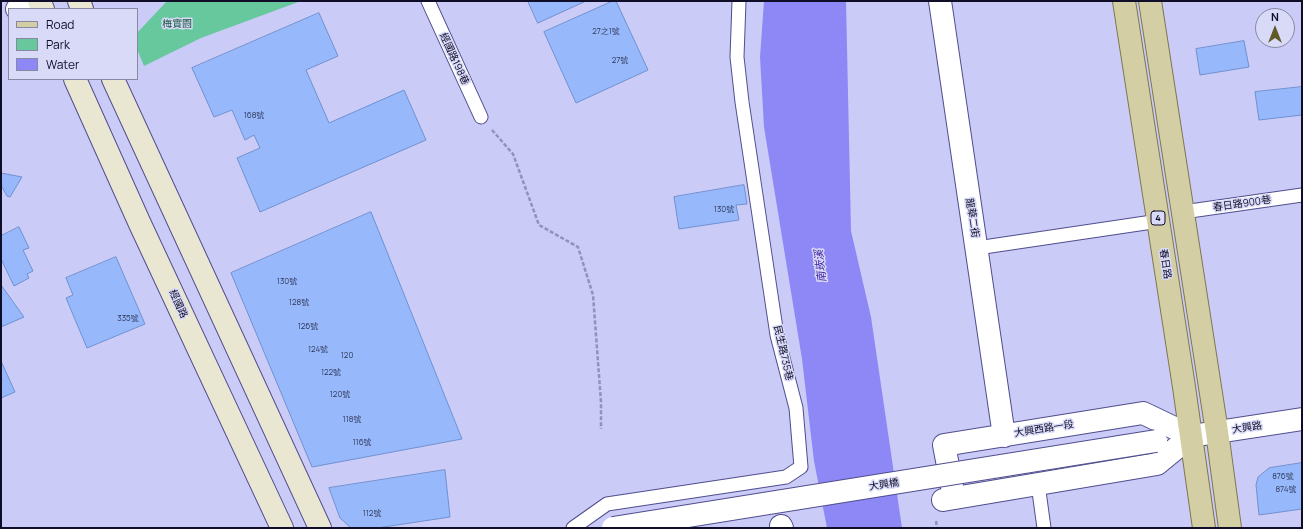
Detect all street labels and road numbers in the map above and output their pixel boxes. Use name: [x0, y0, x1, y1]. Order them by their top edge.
street label: 經國路198巷: [437, 31, 471, 87]
street label: 春日路900巷: [1212, 194, 1272, 214]
street label: 龍華二街: [963, 197, 981, 239]
road number: 4: [1151, 211, 1165, 225]
street label: 春日路: [1157, 248, 1173, 280]
street label: 經國路: [166, 288, 190, 320]
street label: 民生路735巷: [771, 324, 795, 382]
street label: 大興西路一段: [1013, 418, 1075, 440]
street label: 大興路: [1231, 420, 1263, 436]
street label: 大興橋: [868, 477, 900, 493]

